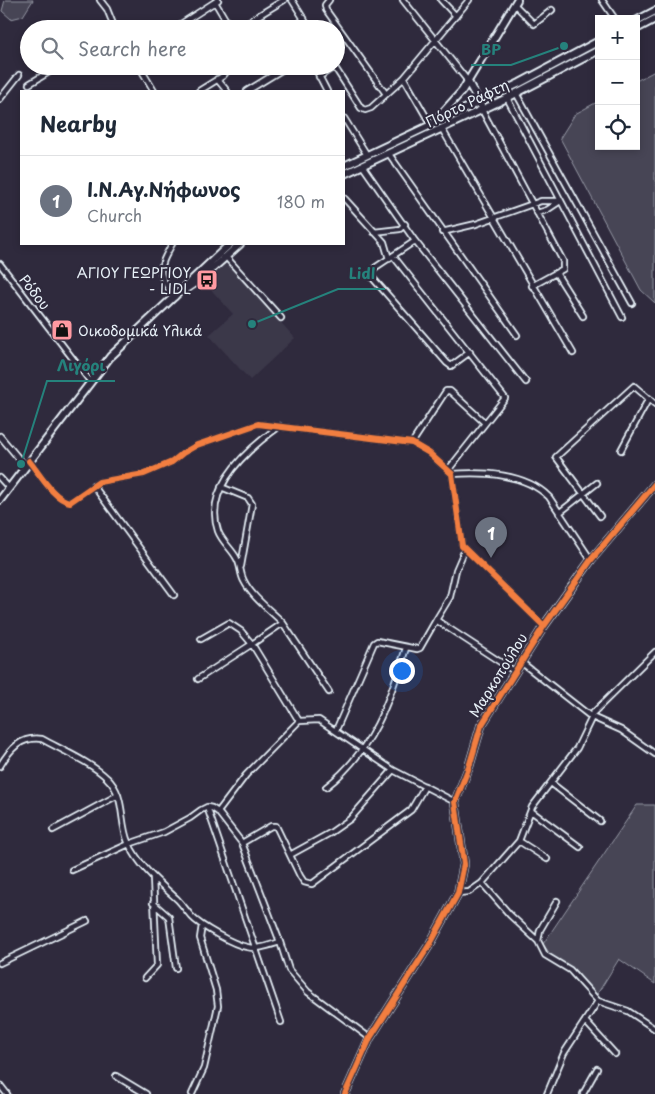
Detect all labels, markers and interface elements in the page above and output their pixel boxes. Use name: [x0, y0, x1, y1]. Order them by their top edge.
map controls: [595, 15, 640, 150]
button: +: [595, 15, 640, 60]
search box: [20, 20, 345, 75]
icon: search: [38, 34, 66, 62]
text: Search here: [78, 34, 187, 62]
callout: BP: [471, 35, 511, 65]
text: BP: [481, 37, 501, 60]
button: −: [595, 60, 640, 105]
street label: Πόρτο Ράφτη: [422, 74, 512, 132]
button: locate: [595, 105, 640, 150]
text: Nearby: [40, 107, 117, 139]
text: Ι.Ν.Αγ.Νήφωνος: [87, 175, 241, 203]
text: 1: [52, 189, 60, 213]
text: 180 m: [277, 189, 325, 213]
text: Church: [87, 203, 142, 227]
callout: Lidl: [338, 259, 385, 289]
text: Lidl: [349, 261, 375, 284]
place label: ΑΓΙΟΥ ΓΕΩΡΓΙΟΥ - LIDL: [77, 262, 192, 299]
bus stop icon: ΑΓΙΟΥ ΓΕΩΡΓΙΟΥ - LIDL: [195, 268, 219, 292]
street label: Ρόδου: [14, 270, 56, 314]
shop icon: Οικοδομικά Υλικά: [50, 318, 74, 342]
place label: Οικοδομικά Υλικά: [78, 320, 202, 341]
callout: Λιγόρι: [47, 351, 115, 381]
text: Λιγόρι: [57, 353, 105, 376]
pin: 1: [475, 517, 507, 558]
street label: Μαρκοπούλου: [464, 629, 532, 721]
your location: [389, 658, 415, 684]

